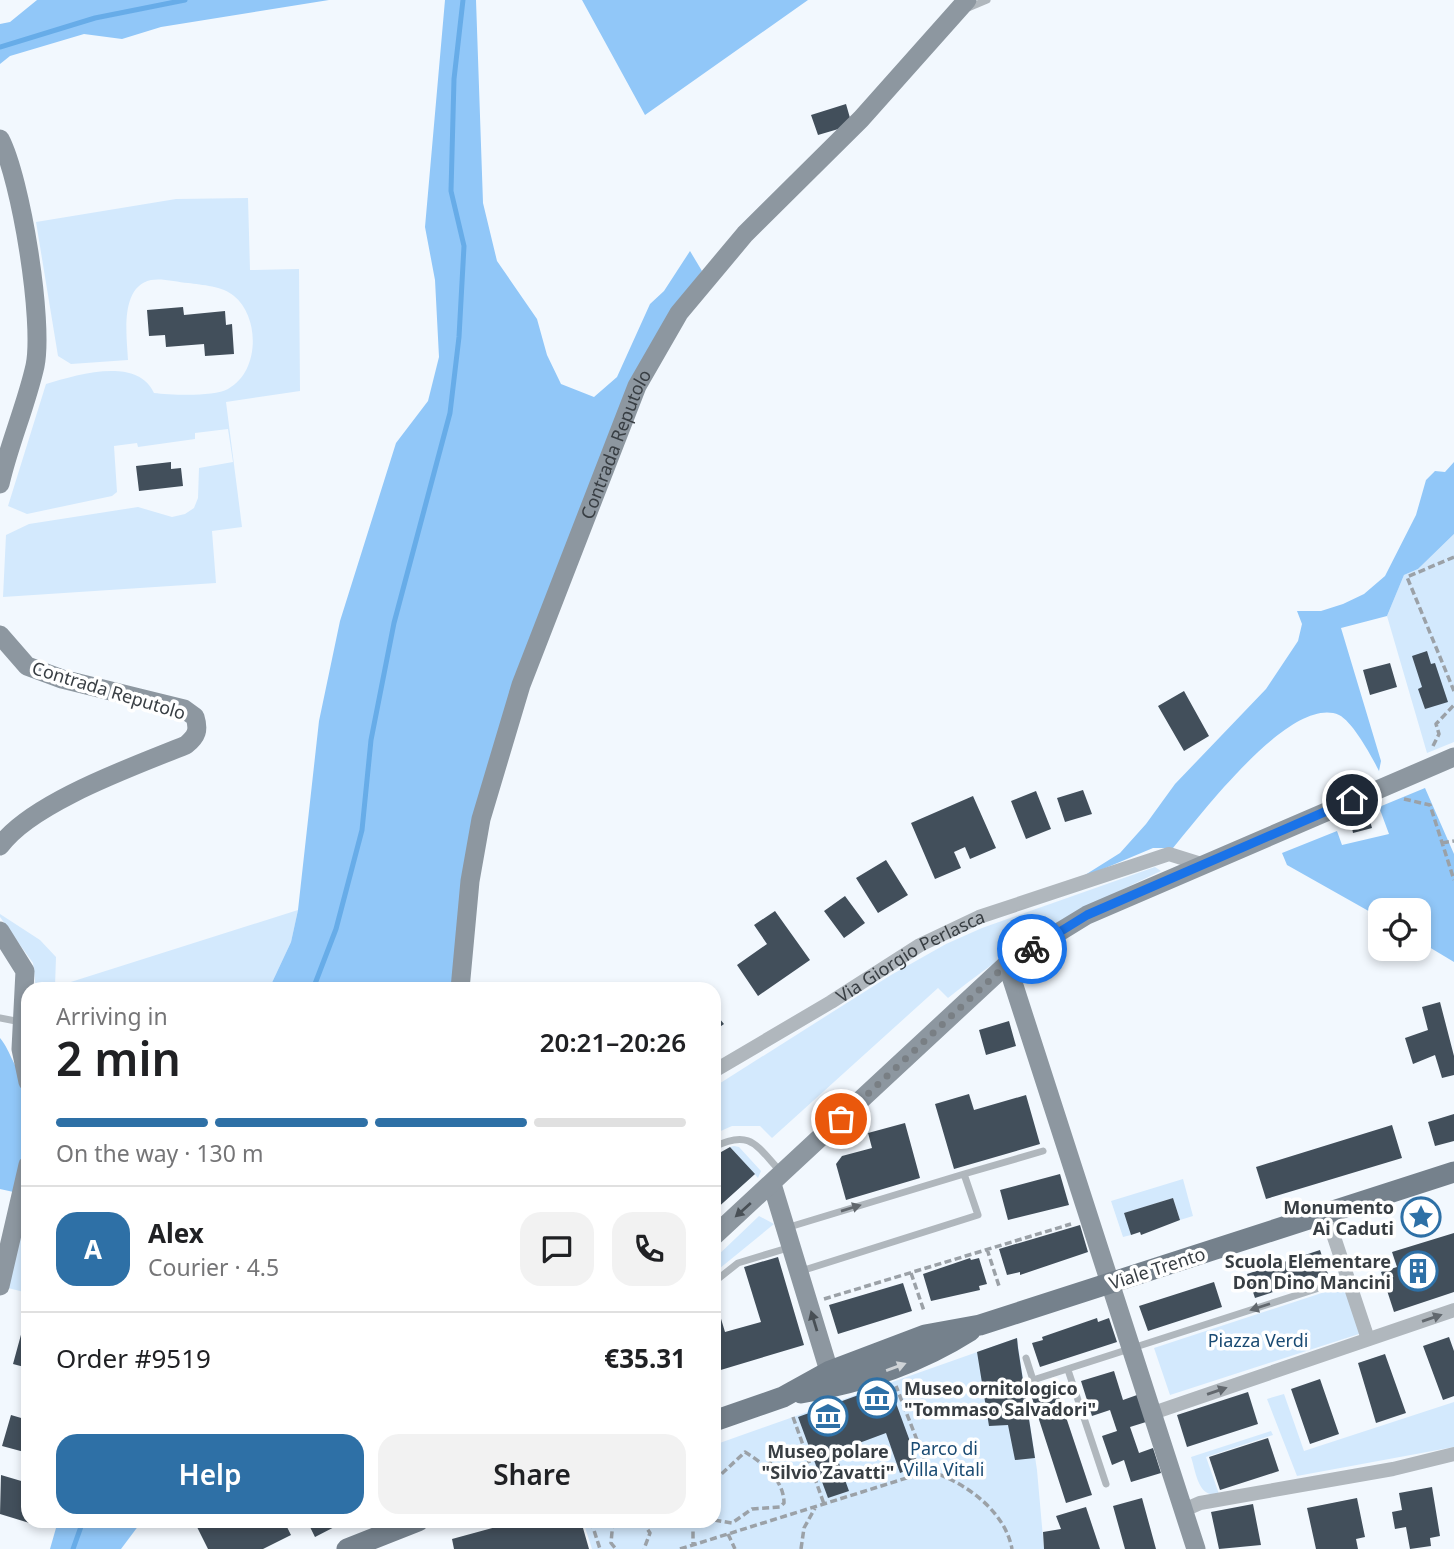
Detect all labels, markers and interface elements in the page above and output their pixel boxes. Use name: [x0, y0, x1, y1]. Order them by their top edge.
street label: Contrada Reputolo: [575, 365, 656, 522]
street label: Contrada Reputolo: [29, 655, 189, 725]
pin: [1322, 770, 1382, 830]
icon: home: [1333, 781, 1371, 819]
map controls: [1368, 898, 1431, 961]
button: locate: [1368, 898, 1431, 961]
street label: Via Giorgio Perlasca: [831, 904, 988, 1008]
courier: [997, 914, 1067, 984]
icon: bike: [1013, 930, 1051, 968]
text: Arriving in: [56, 1000, 168, 1032]
text: 20:21–20:26: [540, 1024, 686, 1060]
text: 2 min: [56, 1027, 181, 1089]
pin: [811, 1089, 871, 1149]
icon: bag: [822, 1100, 860, 1138]
text: On the way · 130 m: [56, 1137, 263, 1169]
place label: Monumento Ai Caduti: [1283, 1195, 1394, 1240]
place icon: Monumento Ai Caduti: [1400, 1196, 1442, 1238]
one-way arrow: [734, 1202, 752, 1218]
one-way arrow: [841, 1203, 862, 1213]
button: chat: [520, 1212, 594, 1286]
button: phone: [612, 1212, 686, 1286]
text: Alex: [148, 1215, 204, 1251]
text: A: [84, 1231, 102, 1267]
street label: Viale Trento: [1106, 1241, 1208, 1295]
place label: Scuola Elementare Don Dino Mancini: [1225, 1249, 1391, 1294]
building icon: Scuola Elementare Don Dino Mancini: [1397, 1250, 1439, 1292]
text: Courier · 4.5: [148, 1251, 279, 1283]
one-way arrow: [1249, 1303, 1270, 1313]
one-way arrow: [809, 1311, 819, 1332]
one-way arrow: [1422, 1312, 1443, 1322]
park label: Piazza Verdi: [1208, 1328, 1308, 1352]
text: Order #9519: [56, 1340, 211, 1376]
text: €35.31: [604, 1340, 686, 1376]
one-way arrow: [886, 1362, 907, 1373]
place label: Museo ornitologico "Tommaso Salvadori": [904, 1376, 1096, 1421]
museum icon: Museo ornitologico "Tommaso Salvadori": [856, 1377, 898, 1419]
one-way arrow: [1207, 1385, 1228, 1396]
museum icon: Museo polare "Silvio Zavatti": [807, 1395, 849, 1437]
button: Help: [56, 1434, 364, 1514]
button: Share: [378, 1434, 686, 1514]
park label: Parco di Villa Vitali: [904, 1436, 984, 1481]
place label: Museo polare "Silvio Zavatti": [762, 1439, 894, 1484]

